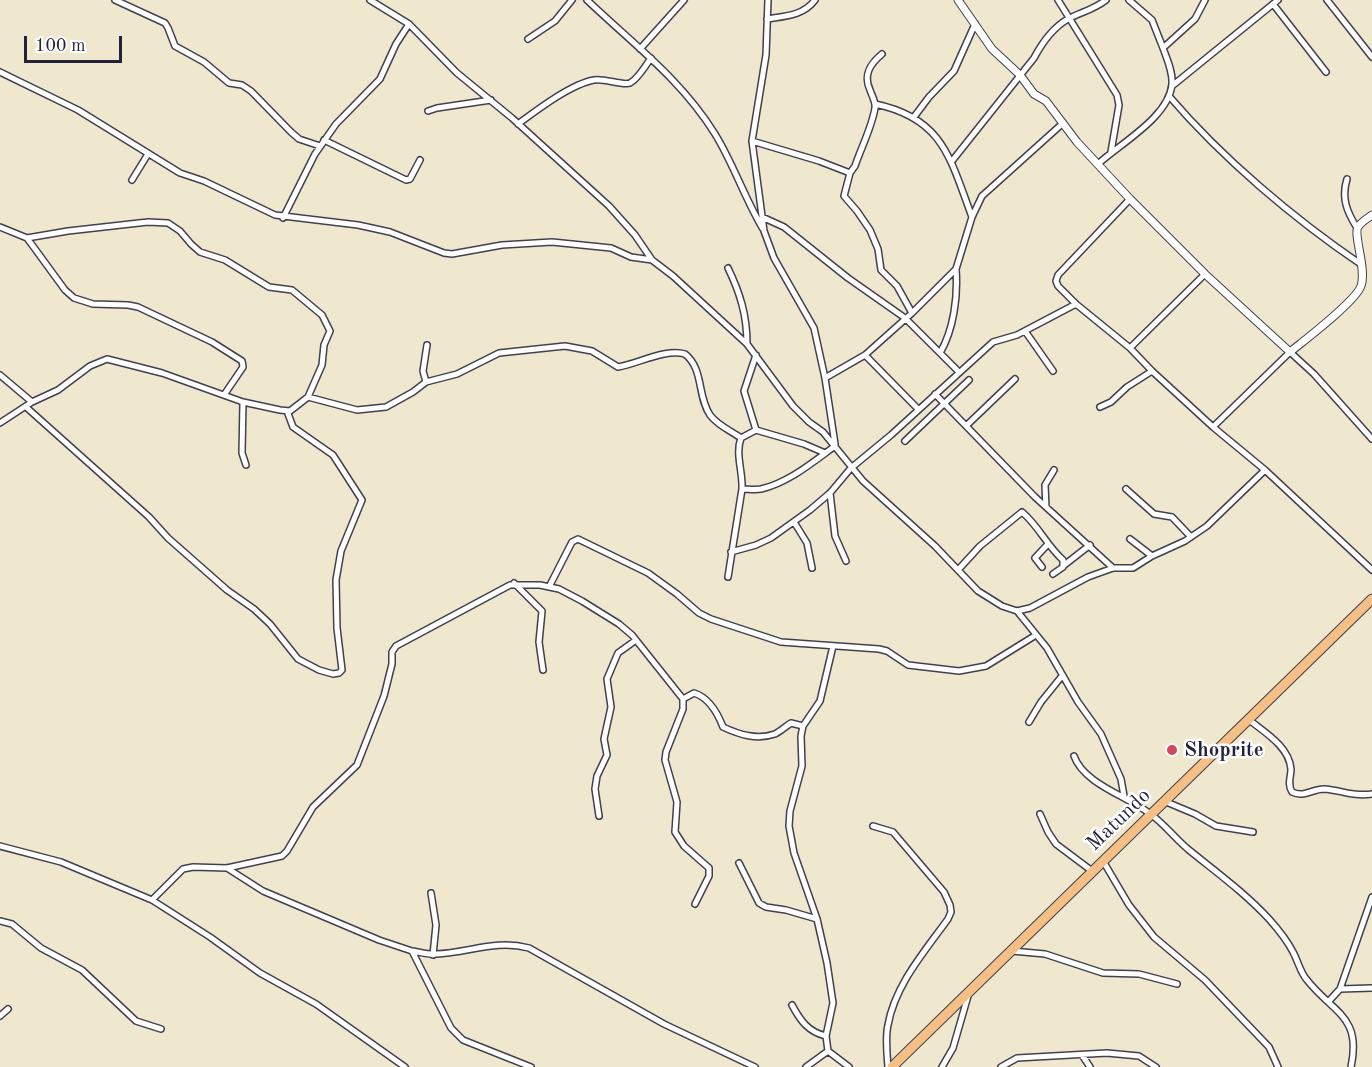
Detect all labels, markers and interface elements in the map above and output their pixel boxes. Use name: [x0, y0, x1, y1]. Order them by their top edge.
scale bar: [27, 24, 124, 62]
text: 100 m: [35, 37, 86, 55]
place label: Shoprite: [1184, 737, 1264, 763]
marker: Shoprite: [1165, 743, 1179, 757]
street label: Matundo: [1082, 783, 1156, 857]

